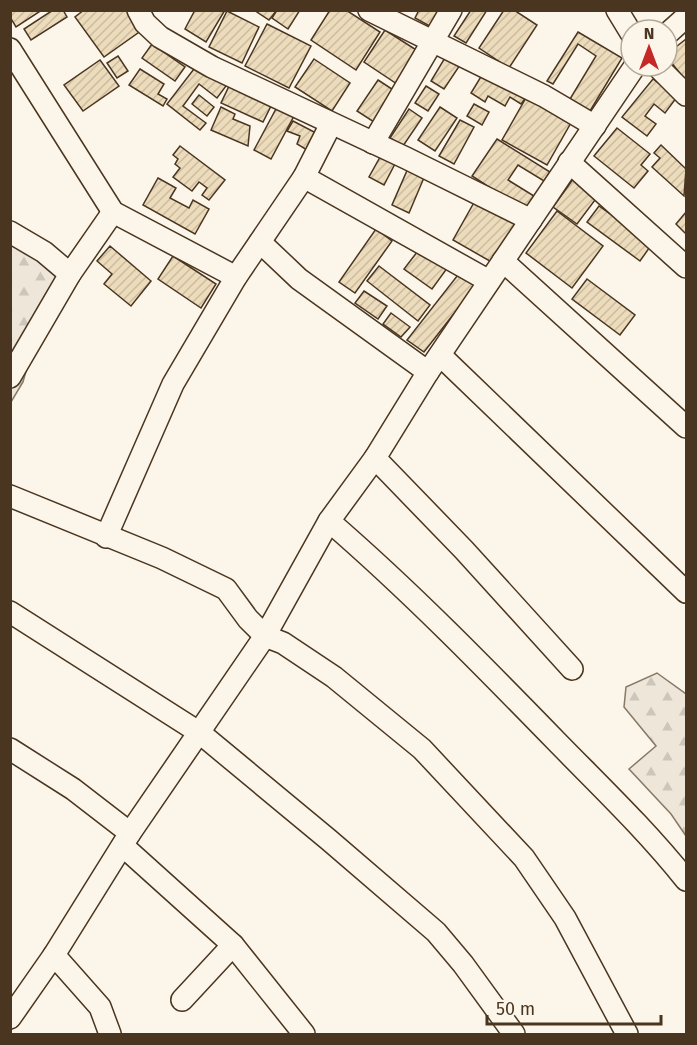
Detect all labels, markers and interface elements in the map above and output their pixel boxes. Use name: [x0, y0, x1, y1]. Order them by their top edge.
north arrow: [619, 18, 679, 78]
text: N: [644, 24, 654, 43]
scale bar: [487, 988, 661, 1026]
text: 50 m: [496, 998, 535, 1020]

